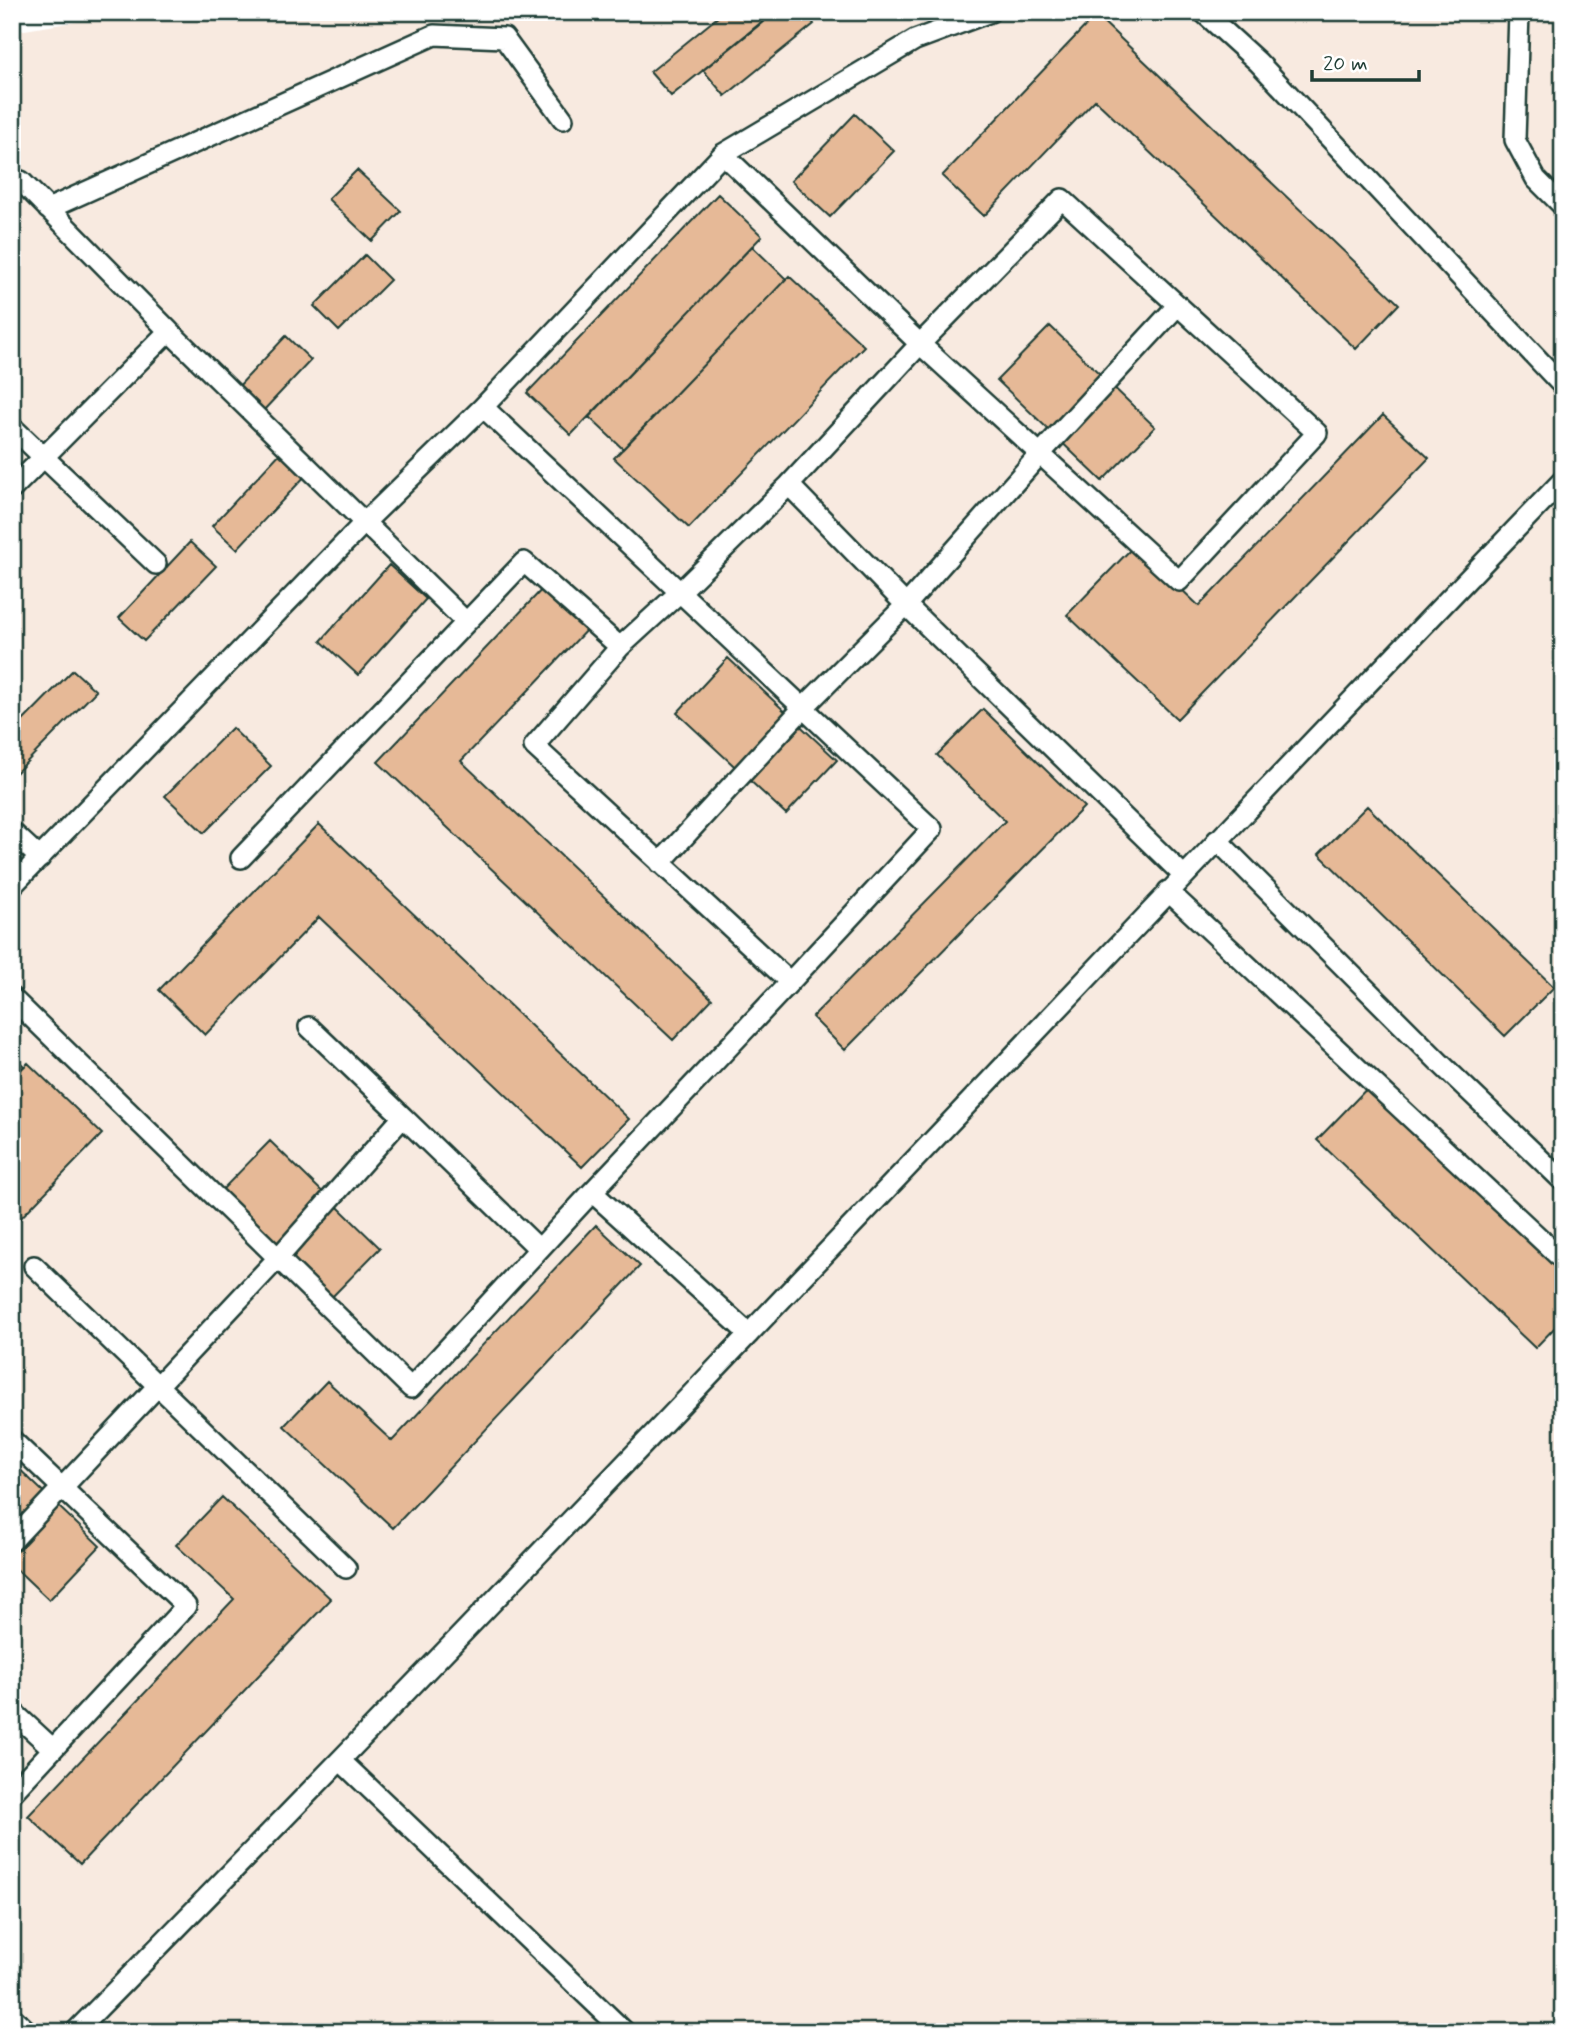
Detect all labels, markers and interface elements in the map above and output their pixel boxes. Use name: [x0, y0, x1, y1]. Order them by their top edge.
scale bar: [1312, 38, 1419, 82]
text: 20 m: [1323, 50, 1368, 78]

